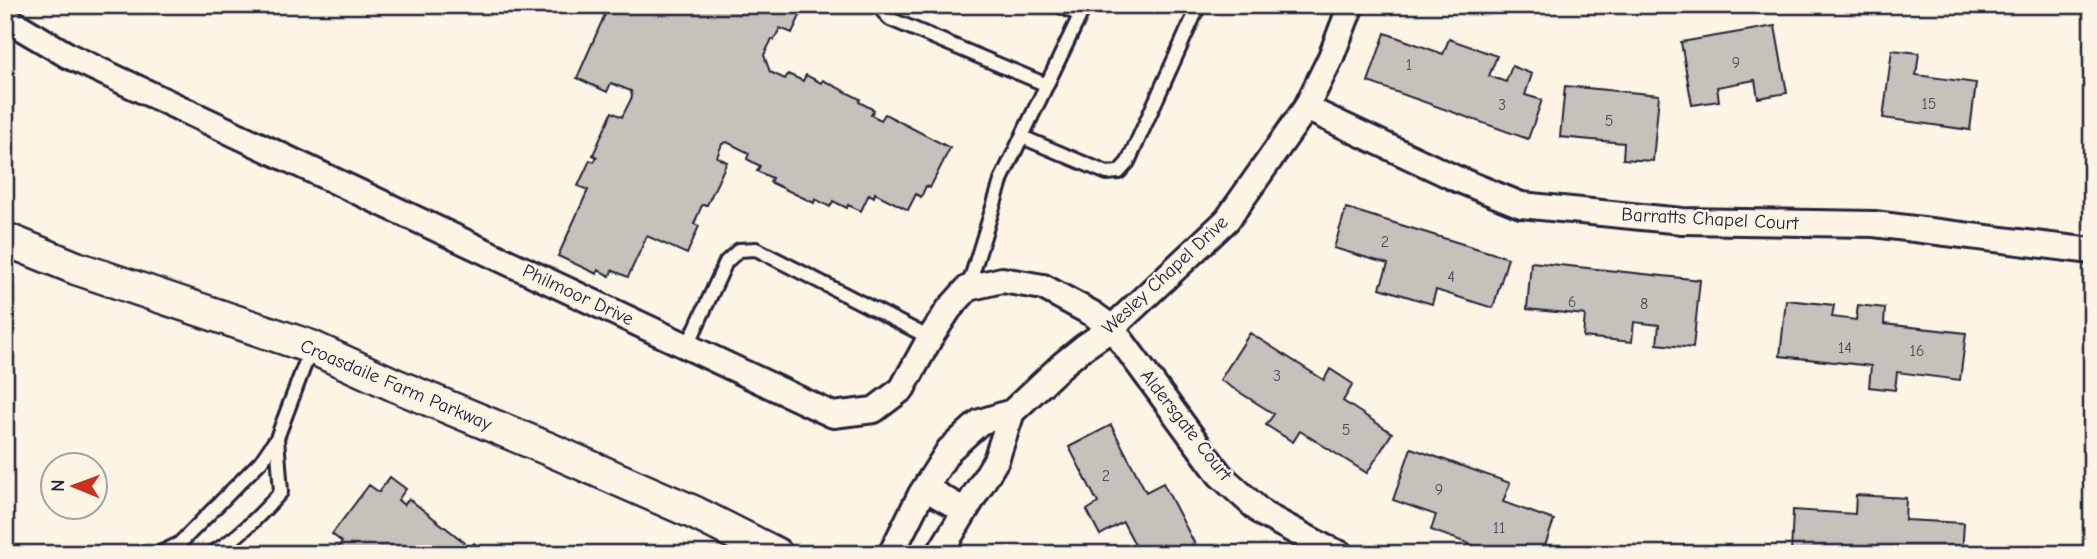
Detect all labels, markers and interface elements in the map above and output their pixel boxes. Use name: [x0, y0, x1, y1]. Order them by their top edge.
house number: 9: [1732, 54, 1740, 72]
house number: 1: [1406, 56, 1412, 74]
house number: 15: [1921, 95, 1937, 113]
house number: 3: [1498, 96, 1506, 114]
house number: 5: [1605, 112, 1613, 130]
street label: Barratts Chapel Court: [1621, 203, 1800, 235]
street label: Wesley Chapel Drive: [1098, 211, 1232, 339]
house number: 2: [1381, 233, 1389, 251]
street label: Philmoor Drive: [519, 260, 637, 330]
house number: 4: [1447, 268, 1455, 286]
house number: 6: [1568, 293, 1576, 311]
house number: 8: [1640, 295, 1648, 313]
street label: Croasdaile Farm Parkway: [297, 335, 495, 436]
house number: 14: [1838, 339, 1852, 357]
house number: 16: [1909, 342, 1925, 360]
street label: Aldersgate Court: [1136, 365, 1237, 485]
house number: 3: [1273, 367, 1281, 385]
house number: 5: [1342, 421, 1350, 439]
north arrow: [38, 450, 108, 520]
house number: 2: [1102, 467, 1110, 485]
text: N: [47, 479, 69, 492]
house number: 9: [1435, 481, 1443, 499]
house number: 11: [1493, 519, 1505, 537]

